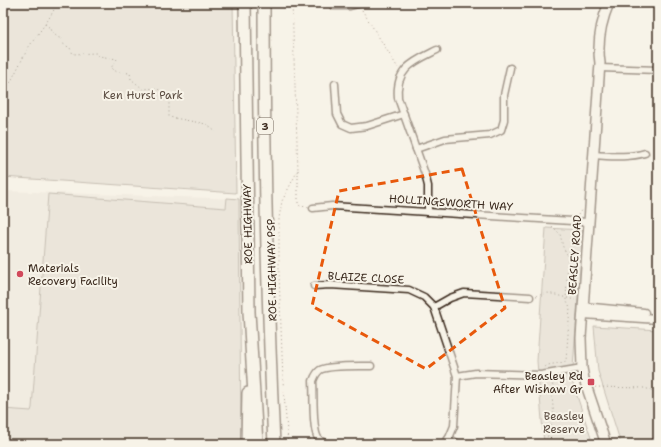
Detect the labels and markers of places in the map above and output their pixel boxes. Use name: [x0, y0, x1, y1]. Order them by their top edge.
place label: Materials Recovery Facility: [28, 261, 118, 289]
marker: Materials Recovery Facility: [15, 269, 25, 279]
place label: Beasley Rd After Wishaw Gr: [493, 369, 583, 397]
marker: Beasley Rd After Wishaw Gr: [586, 377, 596, 387]

